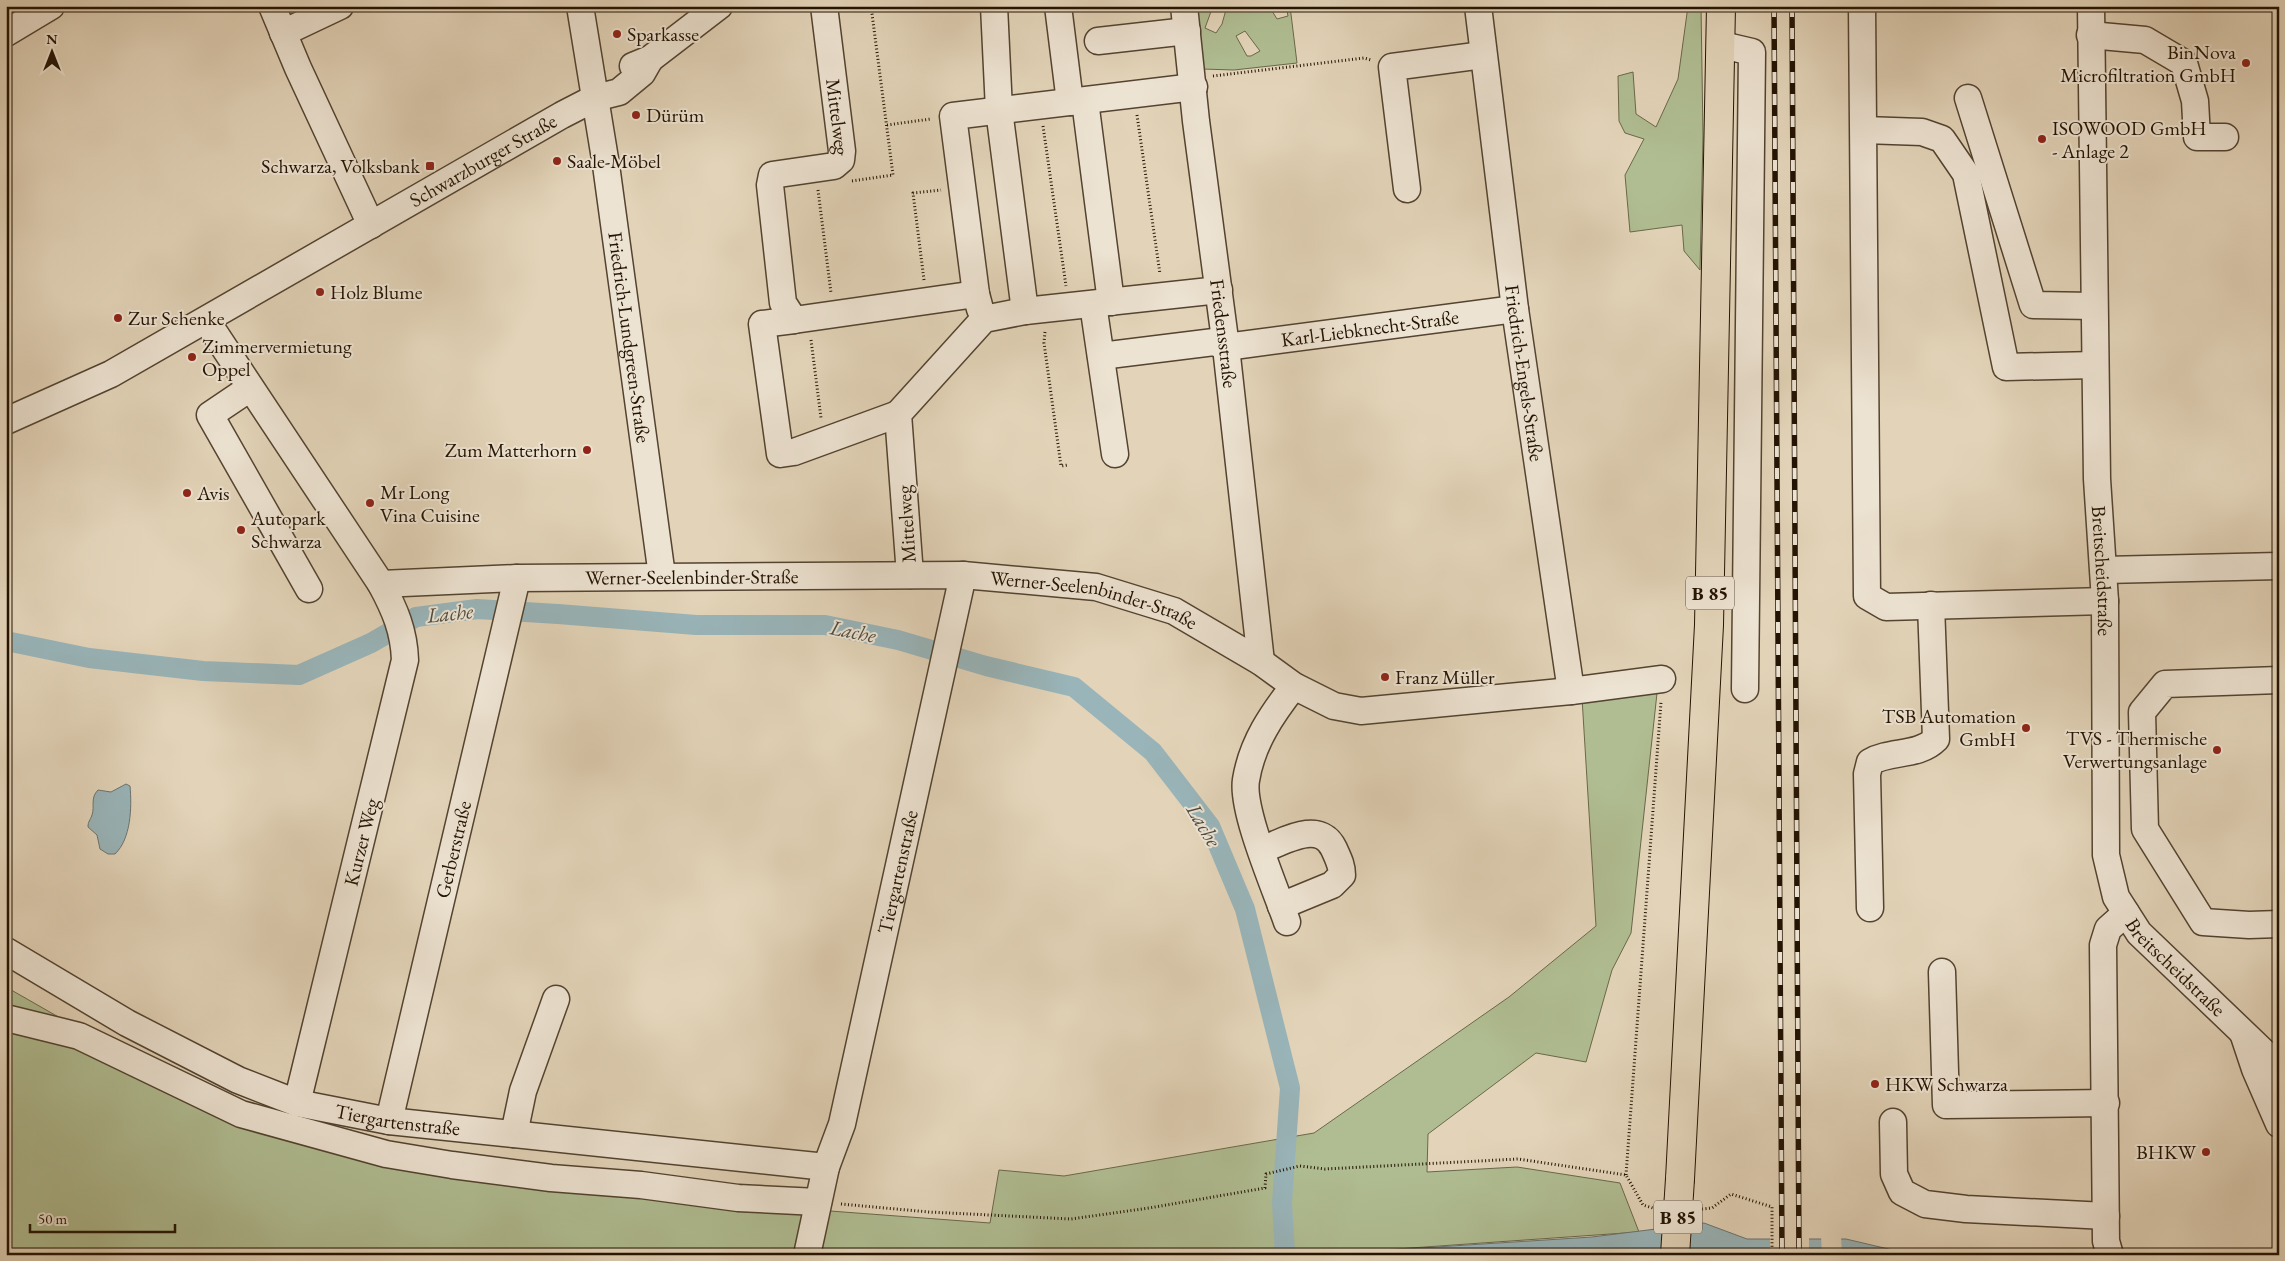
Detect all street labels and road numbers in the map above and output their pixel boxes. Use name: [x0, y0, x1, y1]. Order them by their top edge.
street label: Mittelweg: [820, 77, 855, 158]
street label: Schwarzburger Straße: [405, 108, 562, 213]
street label: Friedrich-Lundgreen-Straße: [602, 230, 657, 445]
street label: Friedensstraße: [1204, 277, 1243, 390]
street label: Friedrich-Engels-Straße: [1499, 283, 1550, 463]
street label: Karl-Liebknecht-Straße: [1279, 304, 1460, 353]
street label: Mittelweg: [890, 484, 922, 564]
street label: Breitscheidstraße: [2086, 505, 2118, 636]
street label: Werner-Seelenbinder-Straße: [585, 563, 799, 591]
street label: Werner-Seelenbinder-Straße: [989, 564, 1203, 635]
road number: B 85: [1686, 576, 1734, 610]
street label: Kurzer Weg: [338, 795, 385, 889]
street label: Gerberstraße: [429, 798, 477, 901]
street label: Tiergartenstraße: [871, 807, 924, 936]
street label: Breitscheidstraße: [2120, 913, 2231, 1022]
street label: Tiergartenstraße: [333, 1098, 462, 1141]
road number: B 85: [1654, 1200, 1702, 1234]

